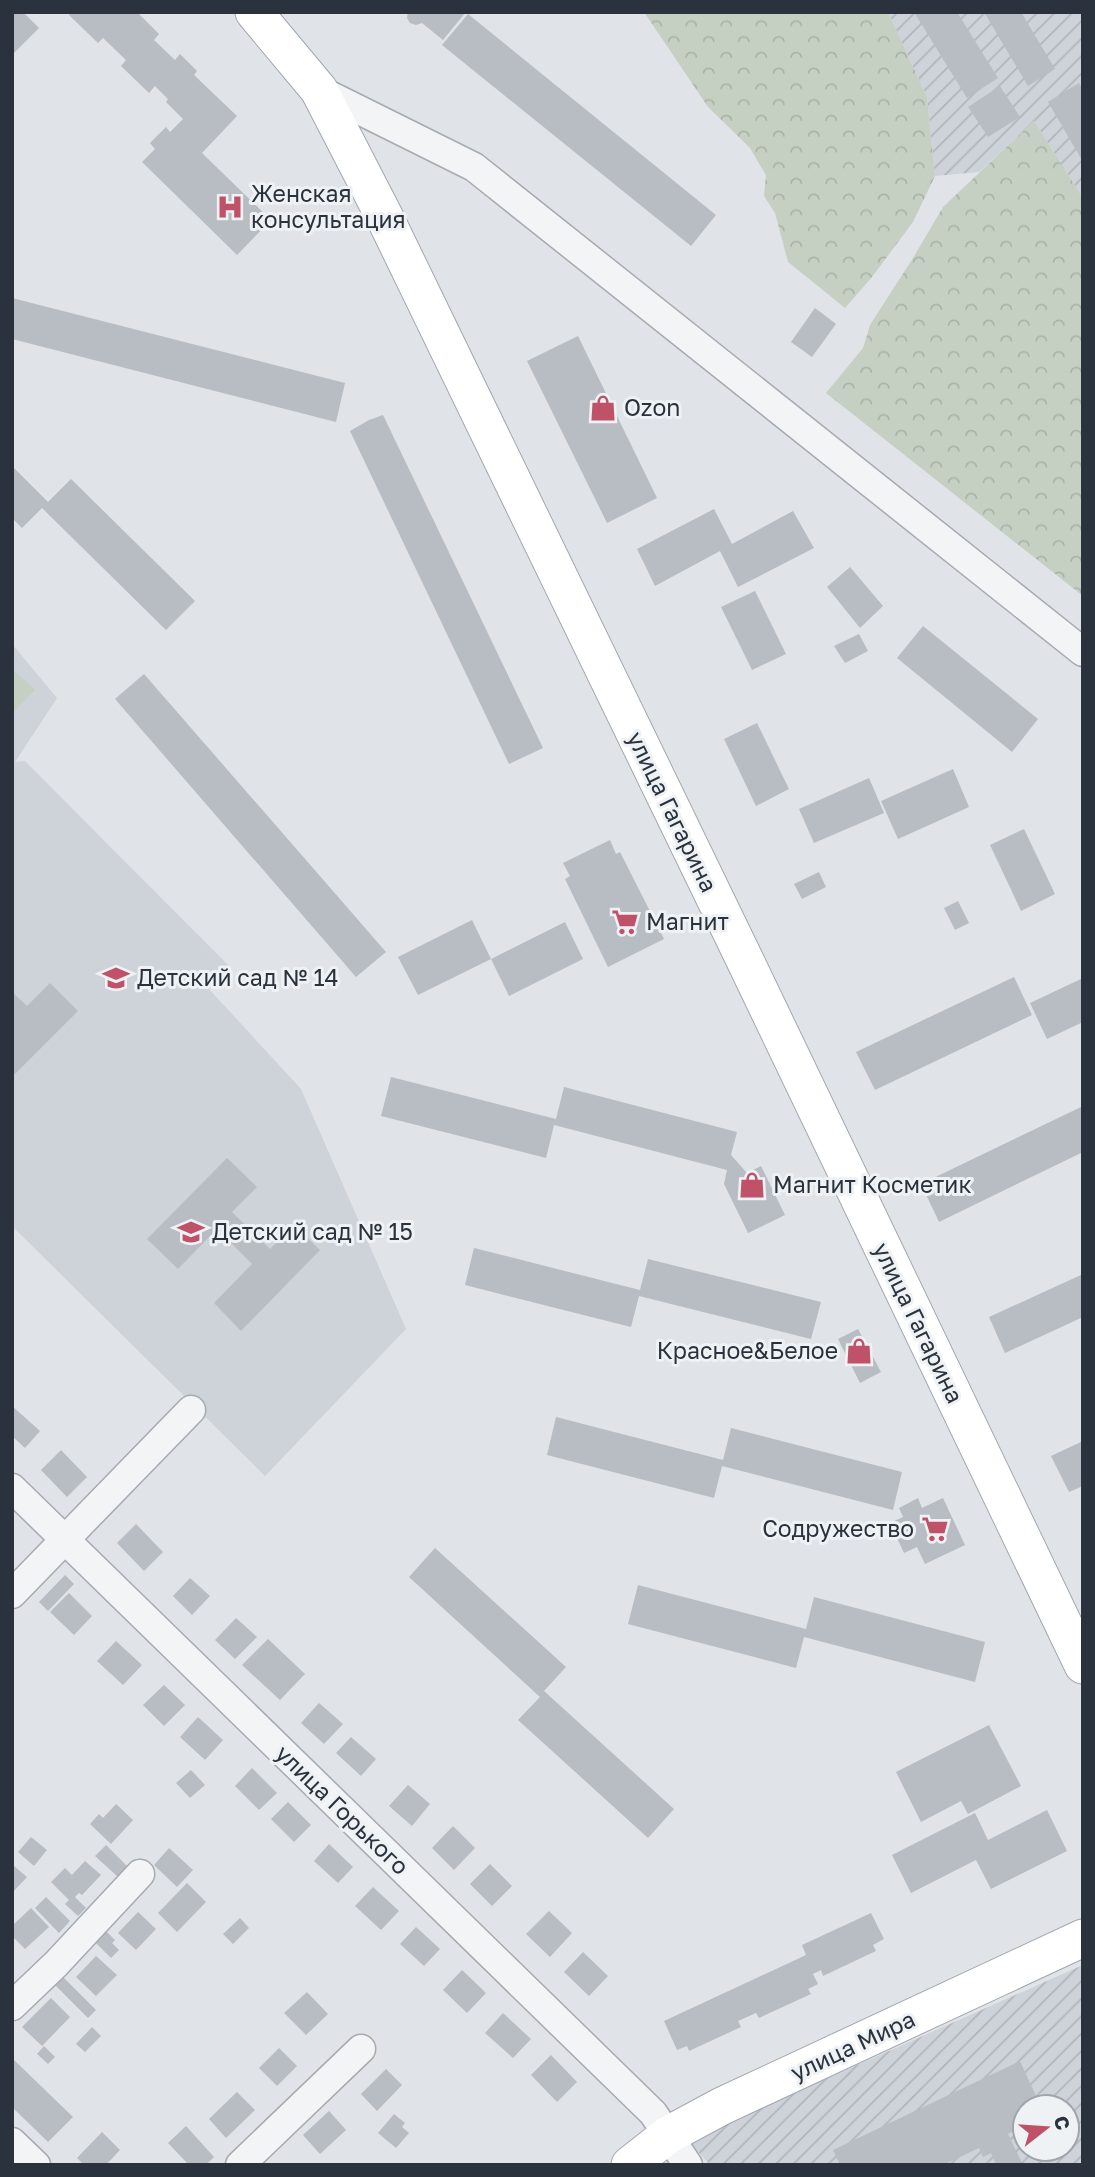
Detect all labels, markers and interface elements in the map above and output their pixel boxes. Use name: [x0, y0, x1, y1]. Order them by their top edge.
place label: Женская консультация: [251, 179, 406, 233]
hospital icon: Женская консультация: [215, 192, 245, 222]
shop icon: Ozon: [588, 393, 618, 423]
place label: Ozon: [624, 393, 680, 421]
street label: улица Гагарина: [622, 727, 724, 896]
supermarket icon: Магнит: [610, 907, 640, 937]
place label: Магнит: [646, 907, 729, 935]
school or university icon: Детский сад № 14: [101, 963, 131, 993]
place label: Детский сад № 14: [137, 963, 339, 991]
shop icon: Магнит Косметик: [737, 1170, 767, 1200]
place label: Магнит Косметик: [773, 1170, 972, 1198]
school or university icon: Детский сад № 15: [176, 1217, 206, 1247]
place label: Детский сад № 15: [212, 1217, 413, 1245]
street label: улица Гагарина: [868, 1238, 970, 1407]
place label: Красное&Белое: [657, 1336, 838, 1364]
shop icon: Красное&Белое: [844, 1336, 874, 1366]
place label: Содружество: [762, 1514, 914, 1542]
supermarket icon: Содружество: [920, 1514, 950, 1544]
street label: улица Горького: [270, 1739, 415, 1880]
street label: улица Мира: [786, 2004, 919, 2086]
north arrow: [1011, 2093, 1081, 2163]
text: С: [1050, 2113, 1076, 2133]

